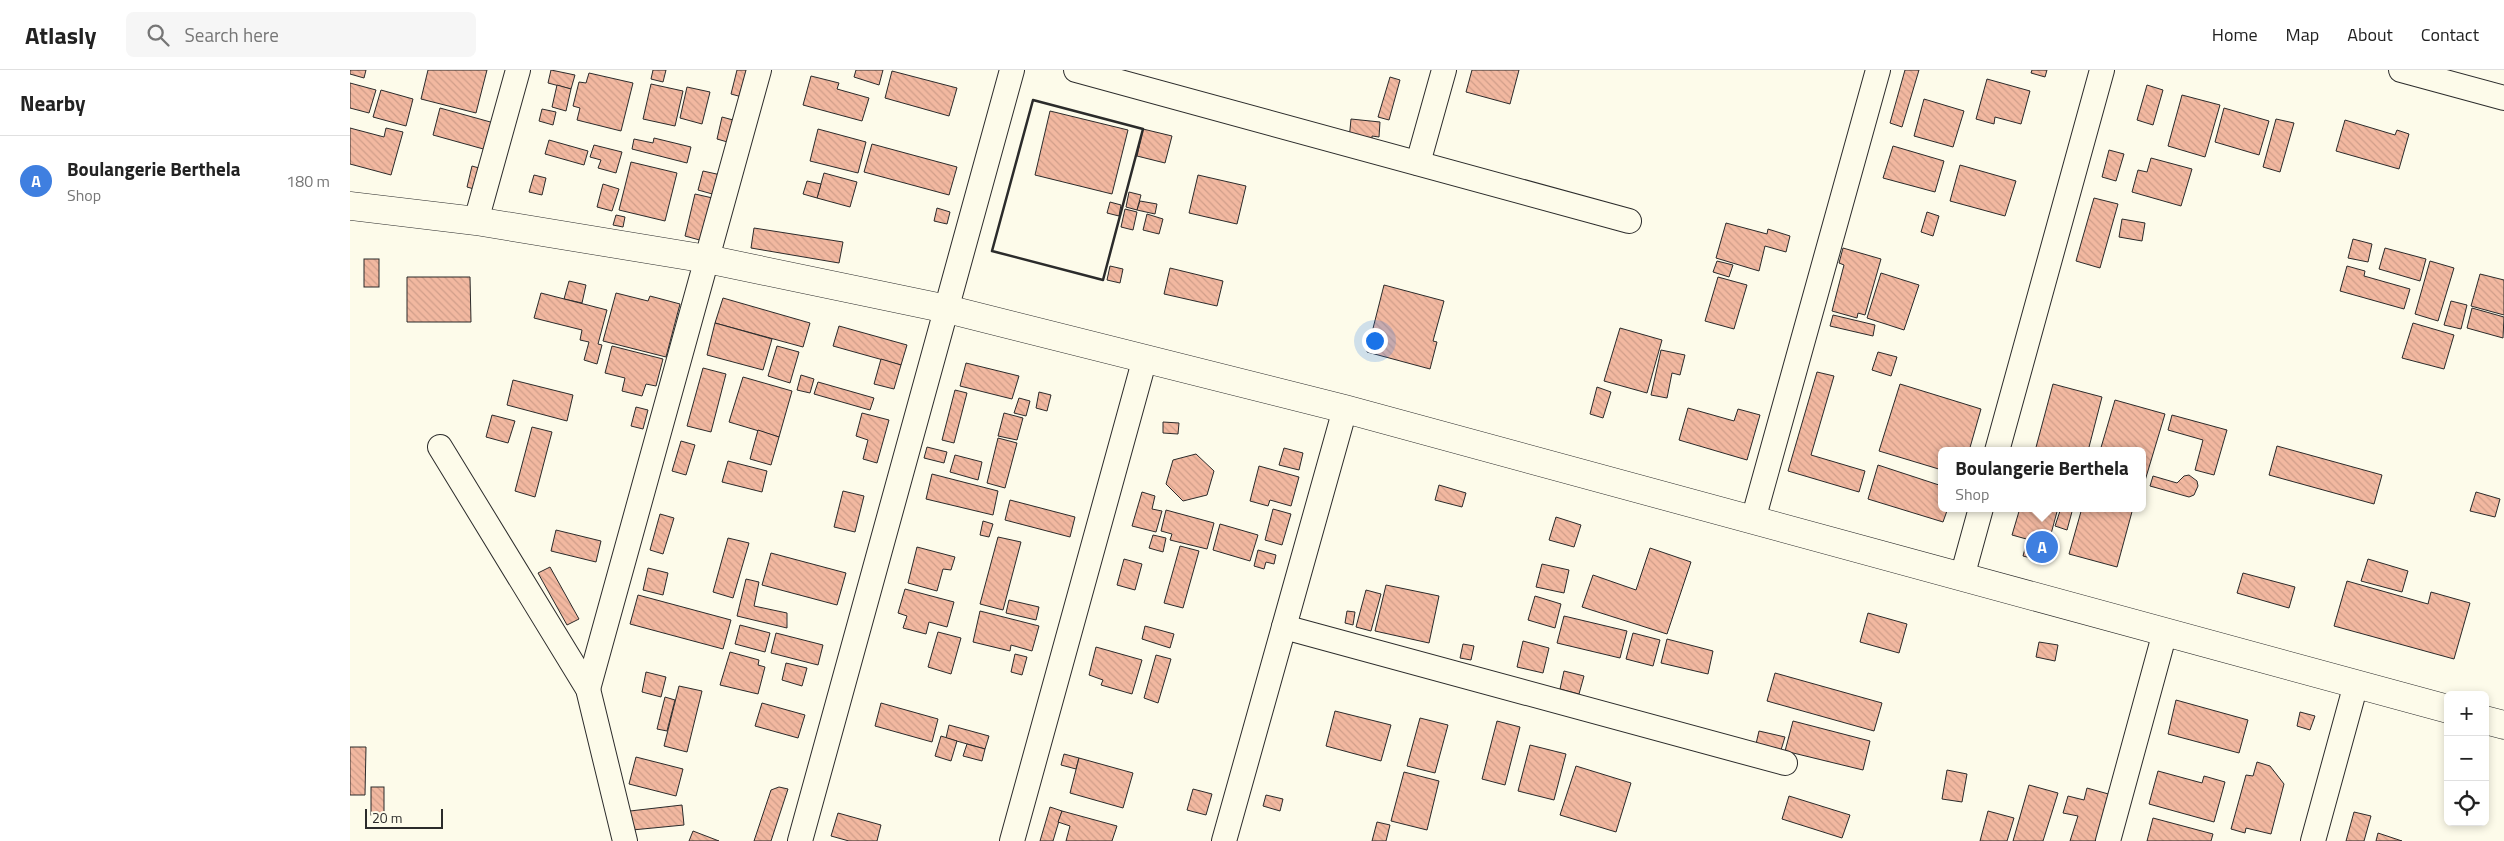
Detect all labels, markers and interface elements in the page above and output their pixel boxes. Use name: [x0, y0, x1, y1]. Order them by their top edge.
search box: [126, 12, 476, 57]
text: Atlasly: [25, 17, 96, 53]
text: Search here: [184, 20, 279, 49]
icon: search: [144, 21, 172, 49]
text: Home: [2212, 21, 2258, 48]
text: Map: [2286, 21, 2319, 48]
text: About: [2347, 21, 2393, 48]
text: Contact: [2421, 21, 2479, 48]
text: Nearby: [20, 87, 85, 119]
text: Boulangerie Berthela: [67, 154, 241, 183]
text: A: [31, 169, 41, 193]
text: 180 m: [286, 169, 330, 193]
text: Shop: [67, 183, 101, 207]
your location: [1362, 328, 1388, 354]
popup: [1938, 447, 2146, 512]
text: Boulangerie Berthela: [1955, 453, 2129, 482]
text: Shop: [1955, 482, 1989, 506]
pin: A: [2026, 528, 2058, 566]
map controls: [2444, 691, 2489, 826]
button: +: [2444, 691, 2489, 736]
button: −: [2444, 736, 2489, 781]
button: locate: [2444, 781, 2489, 826]
scale bar: [365, 806, 442, 829]
text: 20 m: [372, 807, 402, 828]

